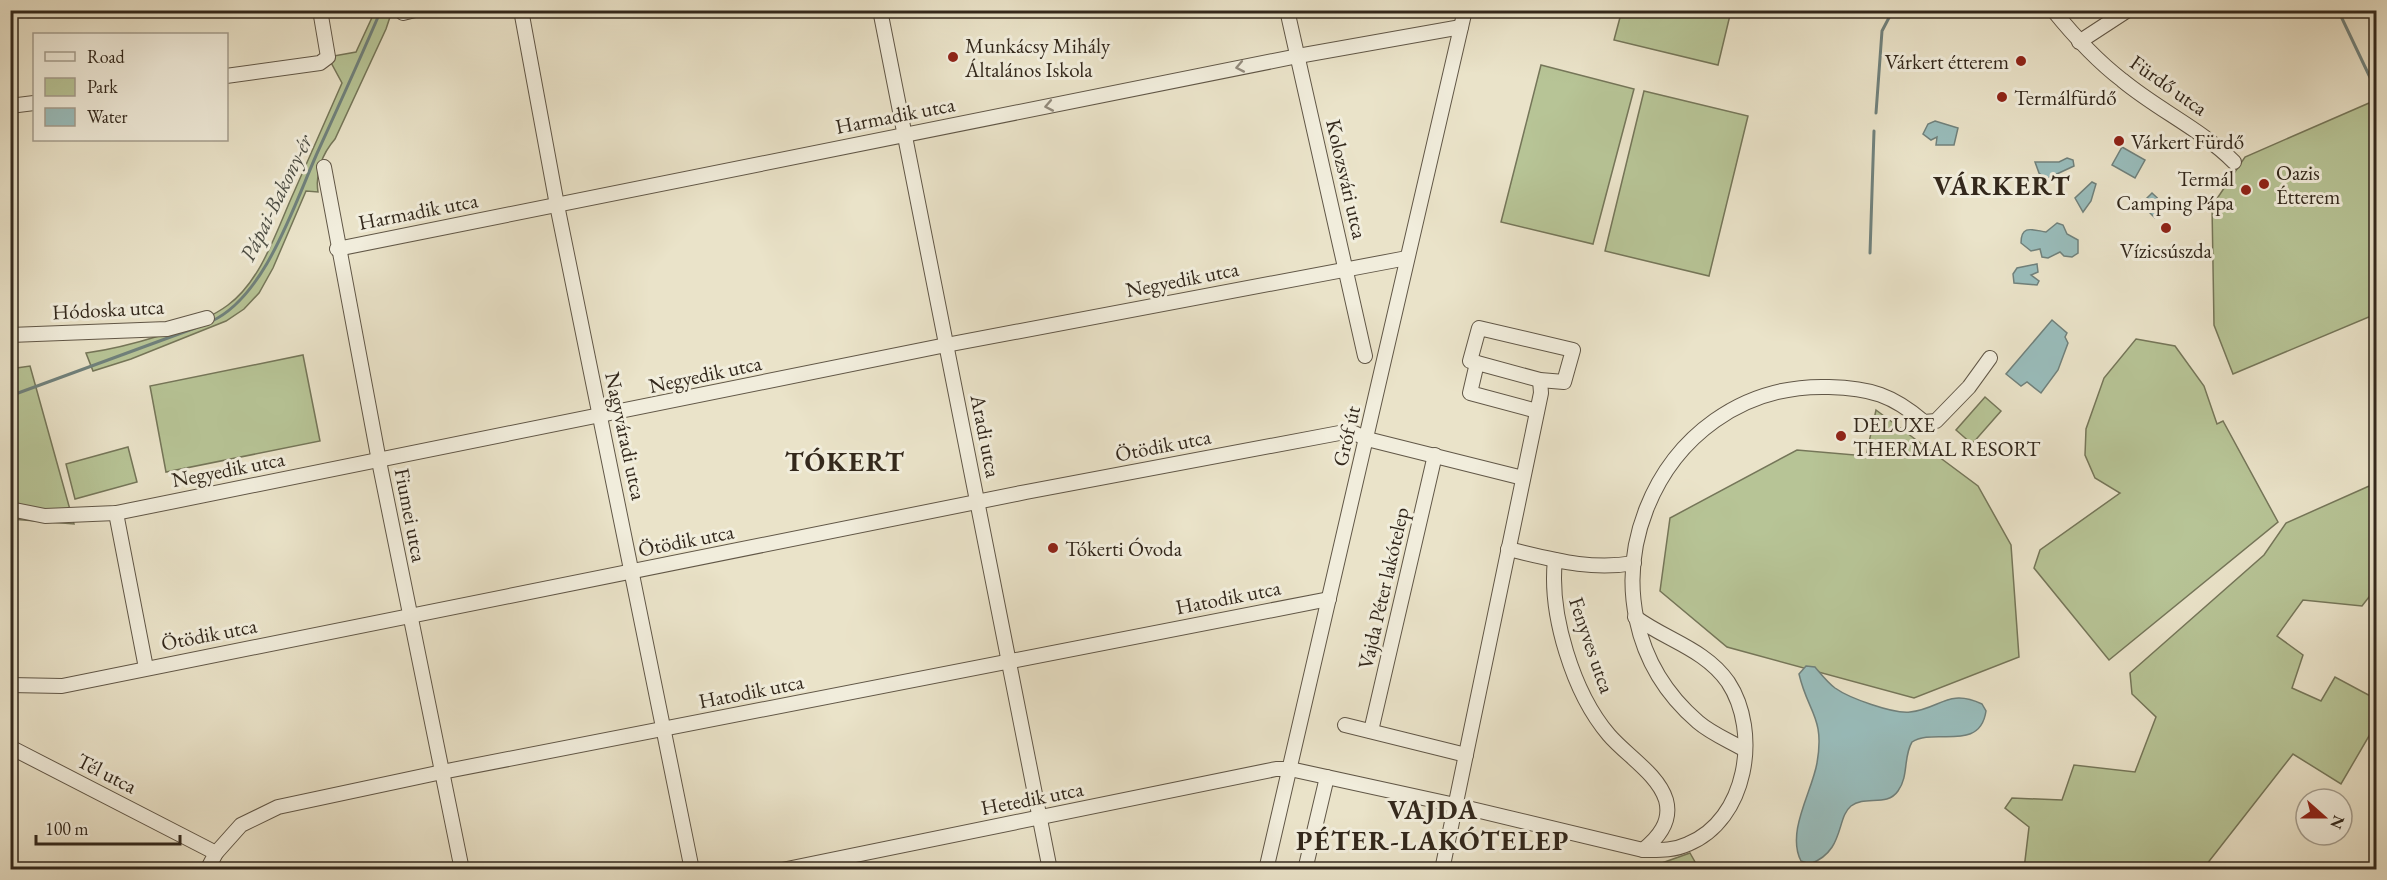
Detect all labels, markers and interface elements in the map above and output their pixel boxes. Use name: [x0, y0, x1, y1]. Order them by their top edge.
place label: Munkácsy Mihály Általános Iskola: [964, 32, 1111, 83]
legend: [33, 33, 228, 141]
text: Road: [87, 45, 126, 68]
place label: Várkert étterem: [1885, 48, 2009, 75]
street label: Fürdő utca: [2125, 49, 2213, 122]
marker: Munkácsy Mihály Általános Iskola: [946, 50, 960, 64]
marker: Várkert étterem: [2014, 54, 2028, 68]
one-way arrow: [1236, 60, 1246, 73]
text: Park: [87, 75, 118, 98]
place label: Termálfürdő: [2014, 84, 2117, 111]
street label: Harmadik utca: [833, 90, 958, 140]
marker: Termálfürdő: [1995, 90, 2009, 104]
one-way arrow: [1044, 99, 1054, 112]
text: Water: [87, 105, 128, 128]
street label: Kolozsvári utca: [1320, 116, 1374, 242]
water label: Pápai-Bakony-ér: [233, 128, 320, 266]
place label: Várkert Fürdő: [2131, 128, 2244, 155]
marker: Várkert Fürdő: [2112, 134, 2126, 148]
place label: Oazis Étterem: [2276, 159, 2340, 210]
place label: Termál Camping Pápa: [2116, 165, 2235, 216]
district label: VÁRKERT: [1933, 168, 2071, 203]
marker: Oazis Étterem: [2257, 177, 2271, 191]
marker: Termál Camping Pápa: [2239, 183, 2253, 197]
street label: Harmadik utca: [356, 186, 481, 236]
marker: Vízicsúszda: [2159, 221, 2173, 235]
place label: Vízicsúszda: [2120, 237, 2213, 264]
street label: Negyedik utca: [1123, 255, 1241, 303]
street label: Hódoska utca: [51, 293, 165, 325]
street label: Negyedik utca: [646, 349, 765, 399]
street label: Nagyváradi utca: [599, 369, 653, 503]
street label: Aradi utca: [965, 391, 1007, 480]
street label: Gróf út: [1326, 403, 1366, 469]
place label: DELUXE THERMAL RESORT: [1853, 411, 2041, 462]
street label: Ötödik utca: [1113, 422, 1214, 468]
marker: DELUXE THERMAL RESORT: [1834, 429, 1848, 443]
district label: TÓKERT: [785, 444, 905, 479]
street label: Negyedik utca: [169, 445, 287, 493]
street label: Fiumei utca: [389, 466, 433, 565]
street label: Vajda Péter lakótelep: [1351, 504, 1415, 672]
street label: Ötödik utca: [636, 517, 737, 563]
place label: Tókerti Óvoda: [1065, 535, 1183, 562]
marker: Tókerti Óvoda: [1046, 541, 1060, 555]
street label: Hatodik utca: [1173, 573, 1283, 620]
street label: Fenyves utca: [1563, 593, 1621, 697]
street label: Ötödik utca: [159, 611, 260, 657]
street label: Hatodik utca: [696, 667, 806, 714]
street label: Tél utca: [73, 747, 142, 800]
street label: Hetedik utca: [978, 775, 1086, 821]
north arrow: [2294, 787, 2354, 847]
district label: VAJDA PÉTER-LAKÓTELEP: [1296, 792, 1570, 858]
scale bar: [36, 808, 180, 846]
text: N: [2325, 812, 2350, 832]
text: 100 m: [45, 817, 89, 840]

